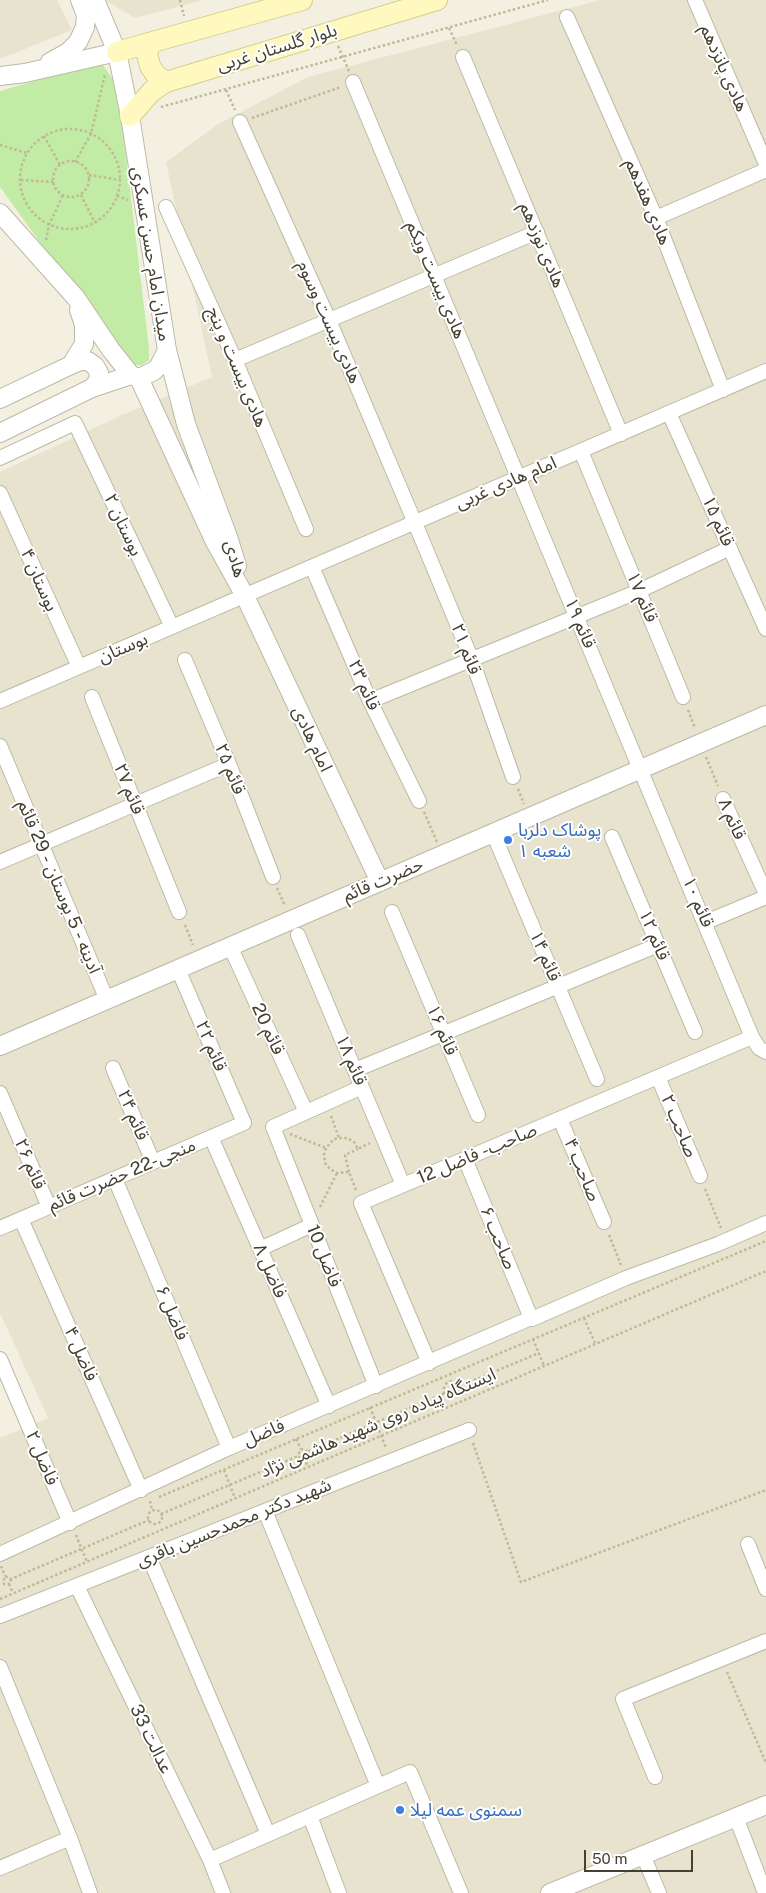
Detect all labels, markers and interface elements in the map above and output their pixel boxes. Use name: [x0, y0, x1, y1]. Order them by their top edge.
street label: بلوار گلستان غربی: [214, 19, 340, 77]
street label: هادی پانزدهم: [695, 21, 753, 115]
street label: هادی هفدهم: [620, 156, 676, 248]
street label: میدان امام حسن عسکری: [127, 165, 175, 343]
street label: هادی نوزدهم: [514, 199, 570, 291]
street label: هادی بیست ویکم: [401, 218, 471, 342]
street label: هادی بیست وسوم: [292, 257, 366, 387]
street label: هادی بیست و پنج: [202, 304, 272, 430]
street label: امام هادی غربی: [452, 452, 560, 514]
street label: بوستان ۲: [99, 490, 147, 560]
street label: قائم ۱۵: [697, 492, 739, 550]
street label: هادی: [219, 538, 251, 580]
street label: بوستان ۴: [16, 545, 62, 615]
street label: قائم ۱۷: [622, 568, 662, 626]
street label: قائم ۱۹: [560, 594, 600, 652]
street label: قائم ۲۱: [446, 620, 486, 678]
street label: بوستان: [95, 628, 151, 668]
street label: قائم ۲۳: [343, 656, 385, 714]
street label: امام هادی: [287, 703, 337, 775]
street label: قائم ۲۵: [210, 740, 250, 798]
street label: قائم ۲۷: [109, 760, 149, 818]
street label: قائم ۸: [713, 795, 751, 843]
street label: آدینه - 5 بوستان - 29 قائم: [13, 797, 105, 977]
place label: پوشاک دلربا شعبه ۱: [518, 819, 601, 862]
marker: پوشاک دلربا شعبه ۱: [502, 834, 514, 846]
street label: حضرت قائم: [340, 853, 426, 907]
street label: قائم ۱۰: [678, 873, 718, 931]
street label: قائم ۱۲: [634, 906, 674, 964]
street label: قائم ۱۴: [525, 927, 565, 985]
street label: قائم 20: [247, 1000, 289, 1058]
street label: قائم ۱۶: [422, 1001, 462, 1059]
street label: قائم ۲۲: [191, 1017, 231, 1075]
street label: قائم ۱۸: [331, 1031, 371, 1089]
street label: قائم ۲۴: [113, 1086, 153, 1144]
street label: صاحب ۲: [656, 1091, 702, 1161]
street label: صاحب- فاضل 12: [414, 1119, 540, 1189]
street label: منجی-22 حضرت قائم: [45, 1134, 199, 1216]
street label: قائم ۲۶: [10, 1135, 50, 1193]
street label: صاحب ۴: [559, 1135, 605, 1205]
street label: صاحب ۶: [475, 1203, 521, 1273]
street label: فاضل 10: [302, 1222, 346, 1290]
street label: فاضل ۸: [248, 1240, 292, 1302]
street label: فاضل ۶: [151, 1282, 193, 1344]
street label: فاضل ۴: [59, 1323, 103, 1385]
street label: ایستگاه پیاده روی شهید هاشمی نژاد: [257, 1363, 499, 1483]
street label: فاضل: [240, 1415, 288, 1451]
street label: فاضل ۲: [21, 1427, 63, 1489]
street label: شهید دکتر محمدحسین باقری: [133, 1474, 335, 1572]
street label: عدالت 33: [125, 1701, 177, 1777]
place label: سمنوی عمه لیلا: [410, 1799, 522, 1821]
marker: سمنوی عمه لیلا: [394, 1804, 406, 1816]
scale bar: [586, 1840, 695, 1872]
text: 50 m: [592, 1850, 627, 1867]

